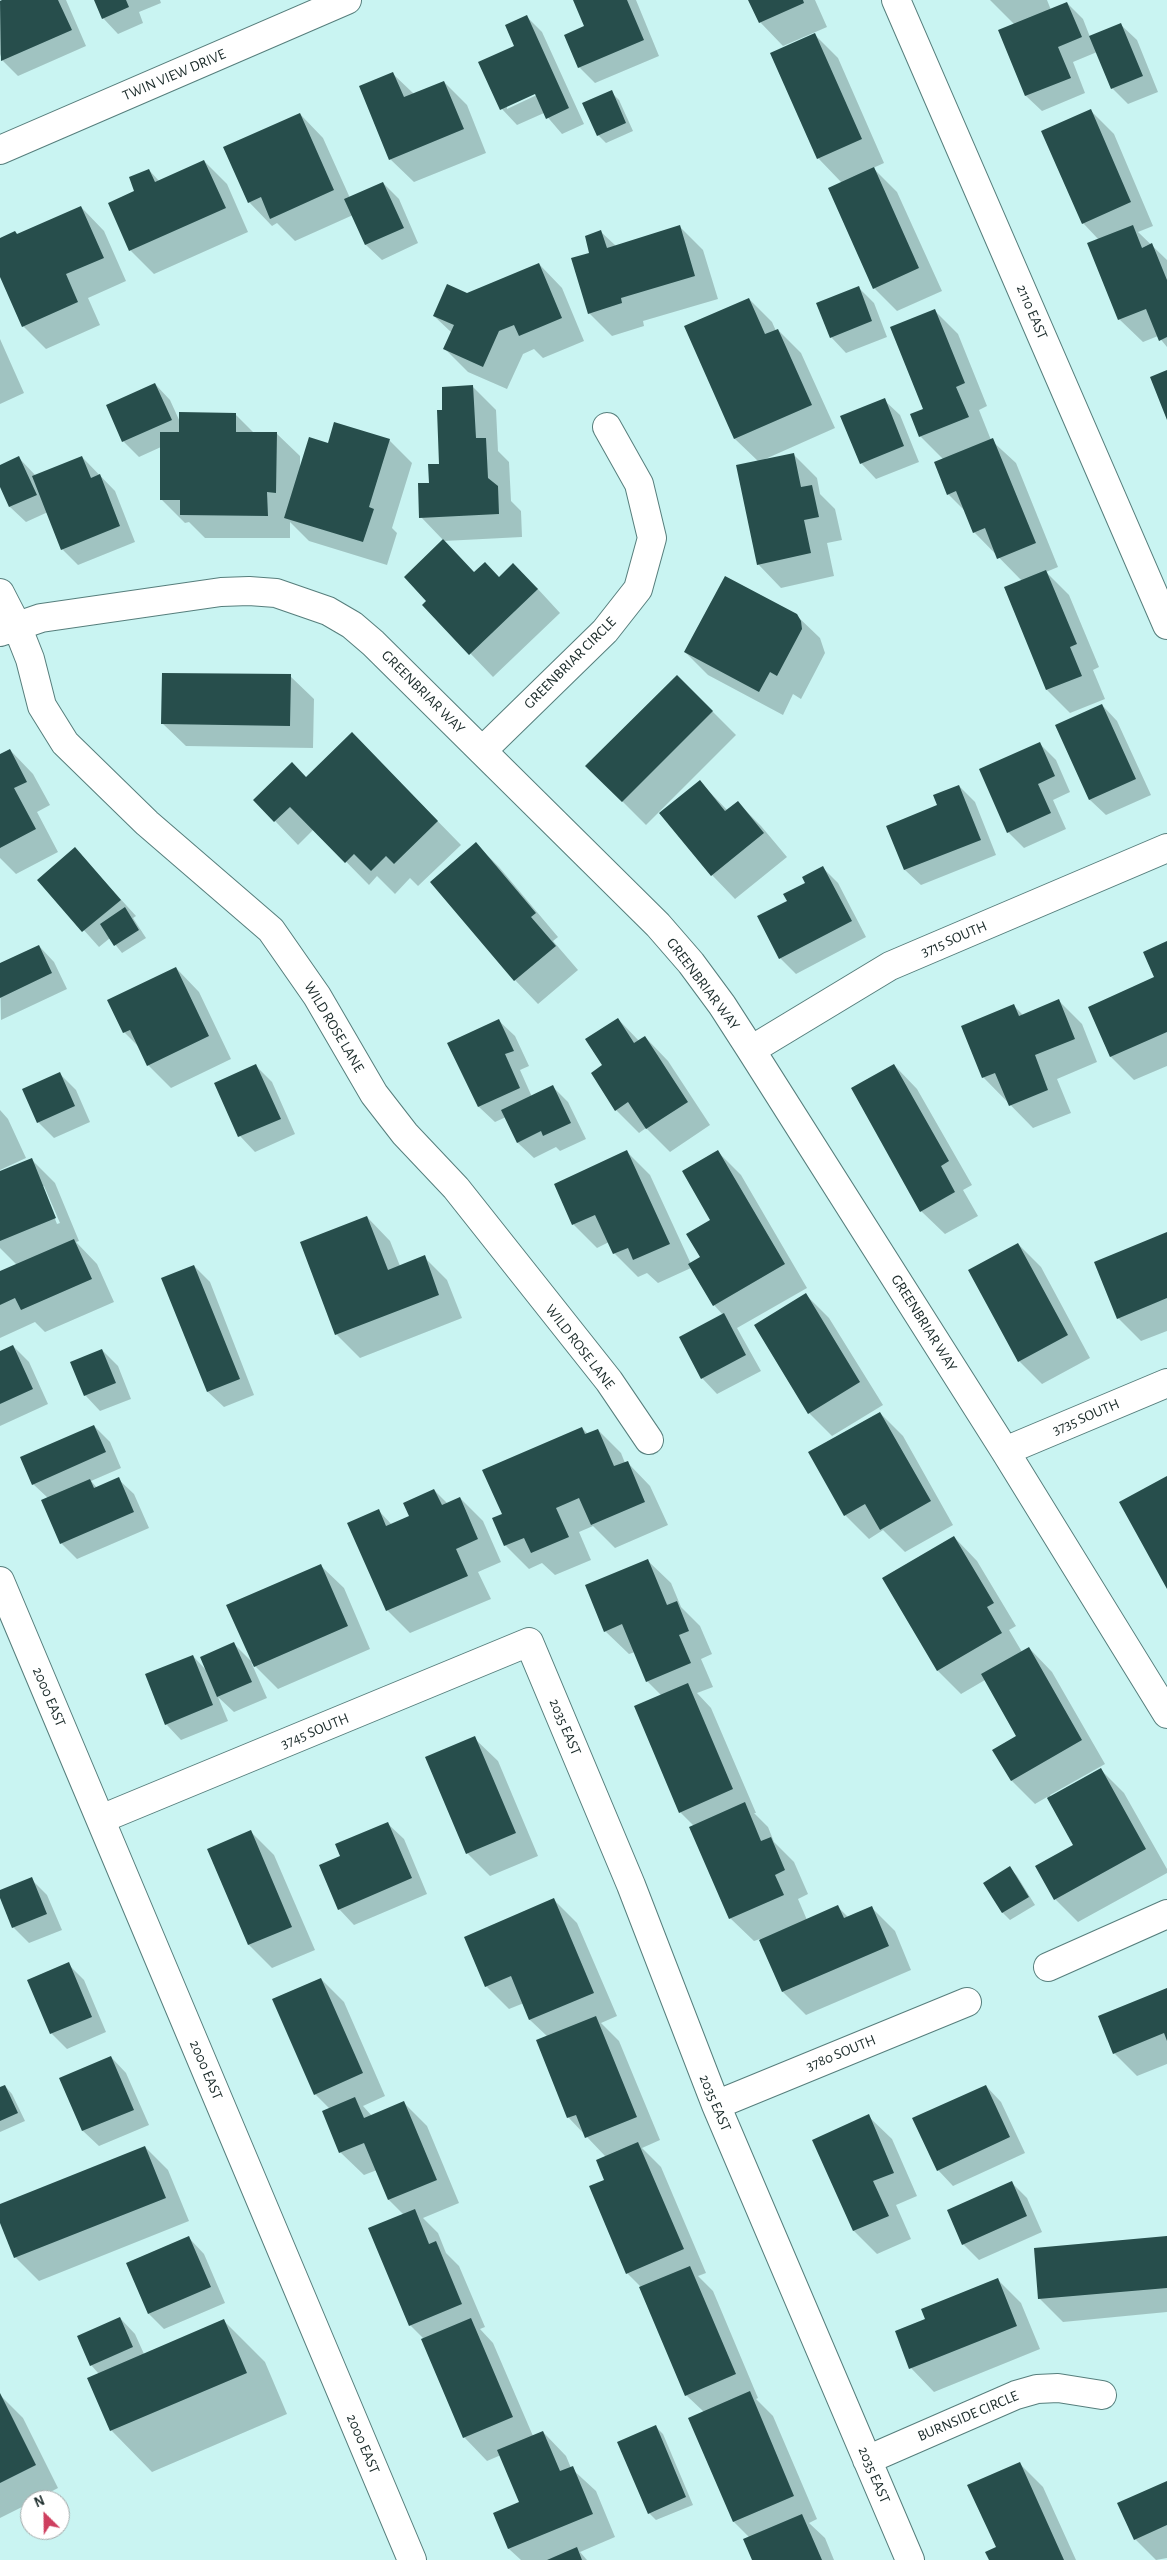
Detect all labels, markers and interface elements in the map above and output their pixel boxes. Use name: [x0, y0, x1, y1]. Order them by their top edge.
street label: TWIN VIEW DRIVE: [120, 45, 228, 105]
street label: 2110 EAST: [1012, 282, 1052, 342]
street label: GREENBRIAR CIRCLE: [520, 613, 620, 713]
street label: GREENBRIAR WAY: [377, 646, 469, 738]
street label: 3715 SOUTH: [918, 917, 990, 961]
street label: GREENBRIAR WAY: [662, 934, 744, 1034]
street label: WILD ROSE LANE: [300, 978, 368, 1076]
street label: GREENBRIAR WAY: [887, 1271, 961, 1375]
street label: WILD ROSE LANE: [541, 1301, 619, 1393]
street label: 3735 SOUTH: [1050, 1395, 1122, 1439]
street label: 2000 EAST: [28, 1664, 70, 1730]
street label: 2035 EAST: [545, 1696, 585, 1758]
street label: 3745 SOUTH: [278, 1709, 352, 1753]
street label: 3780 SOUTH: [804, 2031, 878, 2075]
street label: 2000 EAST: [185, 2037, 227, 2103]
street label: 2035 EAST: [695, 2072, 735, 2134]
street label: BURNSIDE CIRCLE: [915, 2387, 1021, 2445]
street label: 2000 EAST: [342, 2411, 384, 2477]
street label: 2035 EAST: [854, 2444, 894, 2506]
north arrow: [20, 2490, 70, 2540]
text: N: [32, 2494, 47, 2510]

